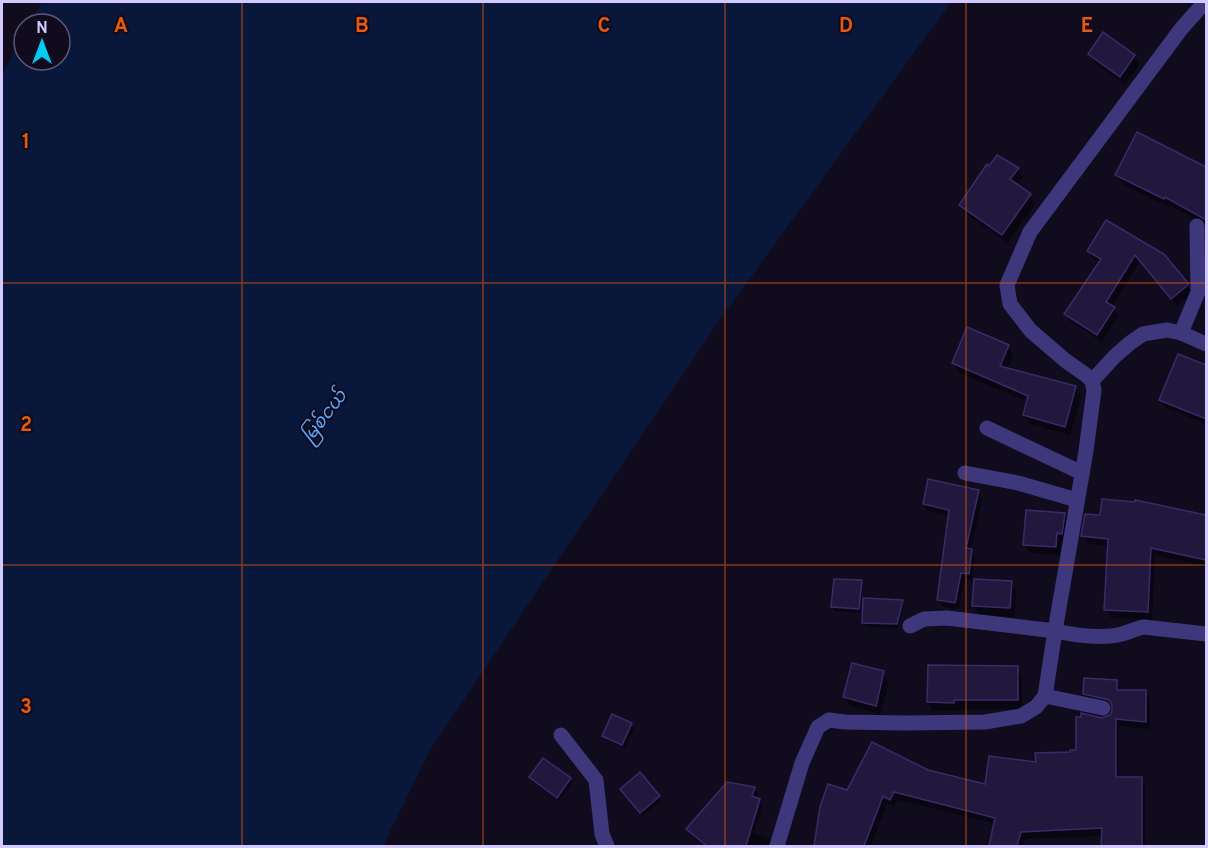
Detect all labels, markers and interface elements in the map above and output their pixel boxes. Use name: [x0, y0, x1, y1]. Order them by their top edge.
north arrow: [12, 12, 72, 72]
text: A: [114, 14, 128, 40]
text: B: [355, 14, 369, 40]
text: C: [598, 14, 610, 40]
text: D: [839, 14, 853, 40]
text: E: [1081, 14, 1093, 40]
text: N: [36, 19, 48, 39]
text: 1: [22, 130, 30, 156]
water label: မြစ်ငယ်: [295, 383, 356, 449]
text: 2: [20, 413, 32, 439]
text: 3: [20, 695, 32, 721]

